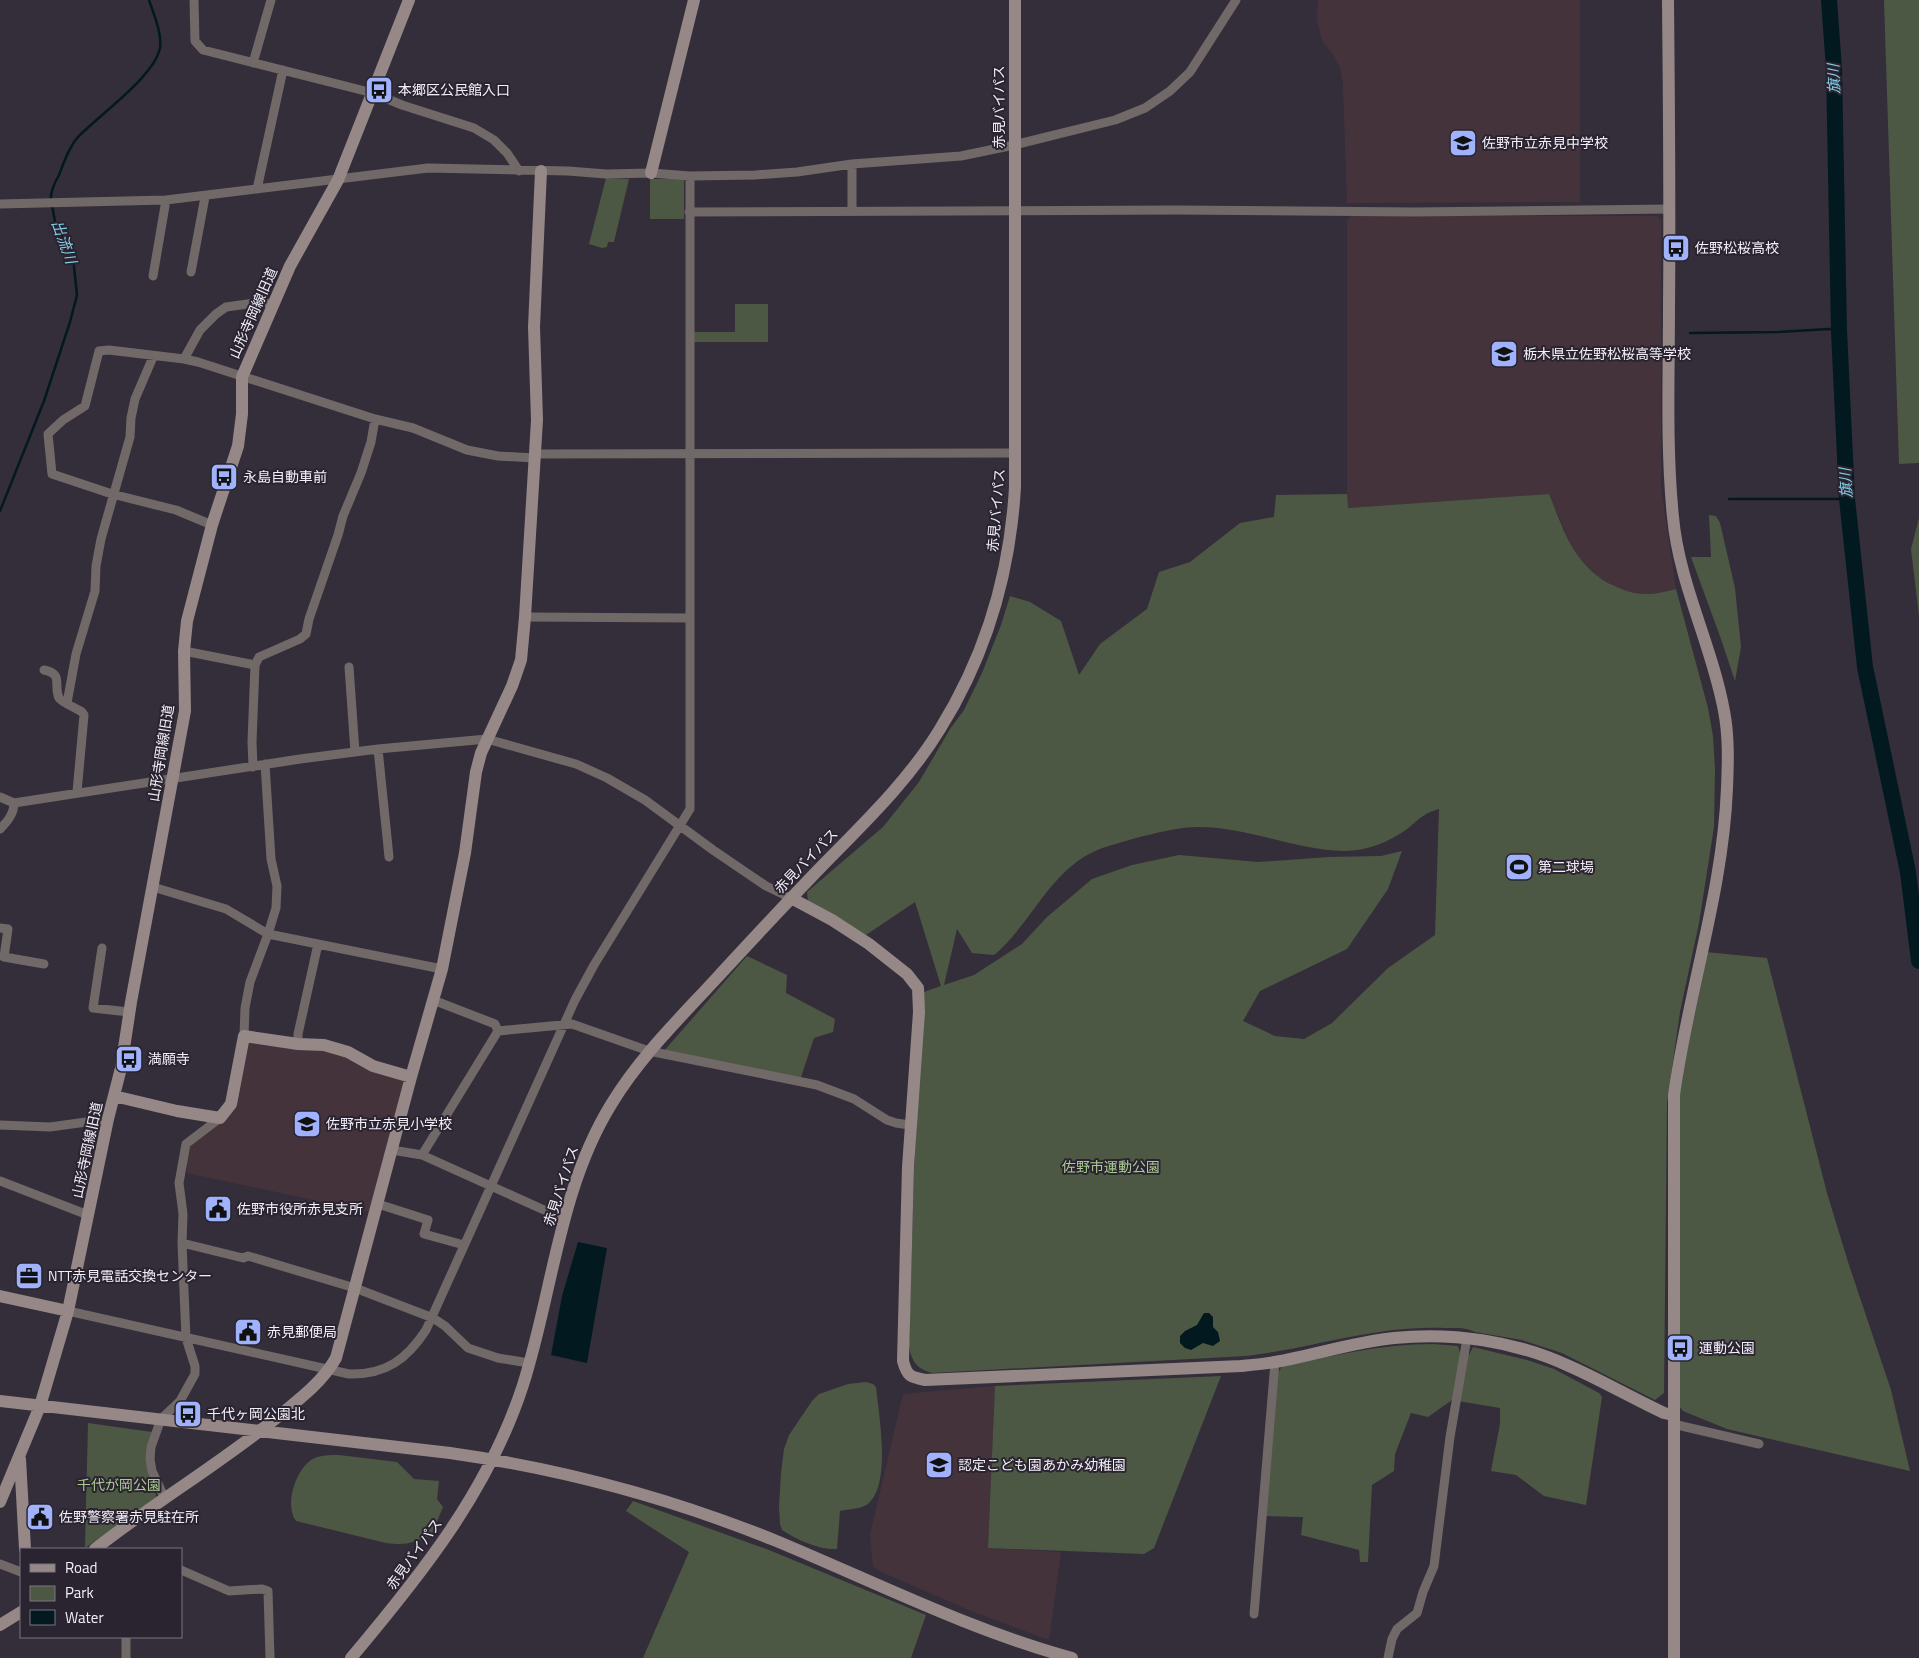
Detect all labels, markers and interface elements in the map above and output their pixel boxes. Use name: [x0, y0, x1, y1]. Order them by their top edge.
water label: 旗川: [1821, 62, 1846, 94]
street label: 赤見バイパス: [988, 65, 1009, 149]
bus stop icon: 本郷区公民館入口: [364, 75, 394, 105]
place label: 本郷区公民館入口: [398, 79, 510, 100]
school or university icon: 佐野市立赤見中学校: [1448, 128, 1478, 158]
place label: 佐野市立赤見中学校: [1482, 132, 1608, 153]
water label: 出流川: [46, 217, 84, 269]
bus stop icon: 佐野松桜高校: [1661, 233, 1691, 263]
place label: 佐野松桜高校: [1695, 237, 1779, 258]
street label: 山形寺岡線旧道: [223, 264, 282, 362]
school or university icon: 栃木県立佐野松桜高等学校: [1489, 339, 1519, 369]
place label: 栃木県立佐野松桜高等学校: [1523, 343, 1691, 364]
bus stop icon: 永島自動車前: [209, 462, 239, 492]
water label: 旗川: [1833, 465, 1858, 499]
place label: 永島自動車前: [243, 466, 327, 487]
street label: 赤見バイパス: [981, 467, 1010, 553]
street label: 山形寺岡線旧道: [142, 703, 179, 803]
street label: 赤見バイパス: [769, 823, 842, 898]
sports icon: 第二球場: [1504, 852, 1534, 882]
place label: 第二球場: [1538, 856, 1594, 877]
bus stop icon: 満願寺: [114, 1044, 144, 1074]
place label: 満願寺: [148, 1048, 190, 1069]
street label: 山形寺岡線旧道: [66, 1100, 107, 1200]
school or university icon: 佐野市立赤見小学校: [292, 1109, 322, 1139]
place label: 佐野市立赤見小学校: [326, 1113, 452, 1134]
street label: 赤見バイパス: [538, 1143, 583, 1229]
park label: 佐野市運動公園: [1062, 1156, 1160, 1177]
public building icon: 佐野市役所赤見支所: [203, 1194, 233, 1224]
place label: 佐野市役所赤見支所: [237, 1198, 363, 1219]
office icon: NTT赤見電話交換センター: [14, 1261, 44, 1291]
place label: NTT赤見電話交換センター: [48, 1265, 212, 1286]
public building icon: 赤見郵便局: [233, 1317, 263, 1347]
place label: 赤見郵便局: [267, 1321, 337, 1342]
bus stop icon: 運動公園: [1665, 1333, 1695, 1363]
place label: 運動公園: [1699, 1337, 1755, 1358]
bus stop icon: 千代ヶ岡公園北: [173, 1399, 203, 1429]
place label: 千代ヶ岡公園北: [207, 1403, 305, 1424]
school or university icon: 認定こども園あかみ幼稚園: [924, 1450, 954, 1480]
place label: 認定こども園あかみ幼稚園: [958, 1454, 1126, 1475]
park label: 千代が岡公園: [77, 1474, 161, 1495]
public building icon: 佐野警察署赤見駐在所: [25, 1502, 55, 1532]
place label: 佐野警察署赤見駐在所: [59, 1506, 199, 1527]
street label: 赤見バイパス: [380, 1514, 447, 1594]
legend: [20, 1548, 182, 1638]
text: Road: [65, 1556, 97, 1579]
text: Park: [65, 1581, 94, 1604]
text: Water: [65, 1606, 104, 1629]

